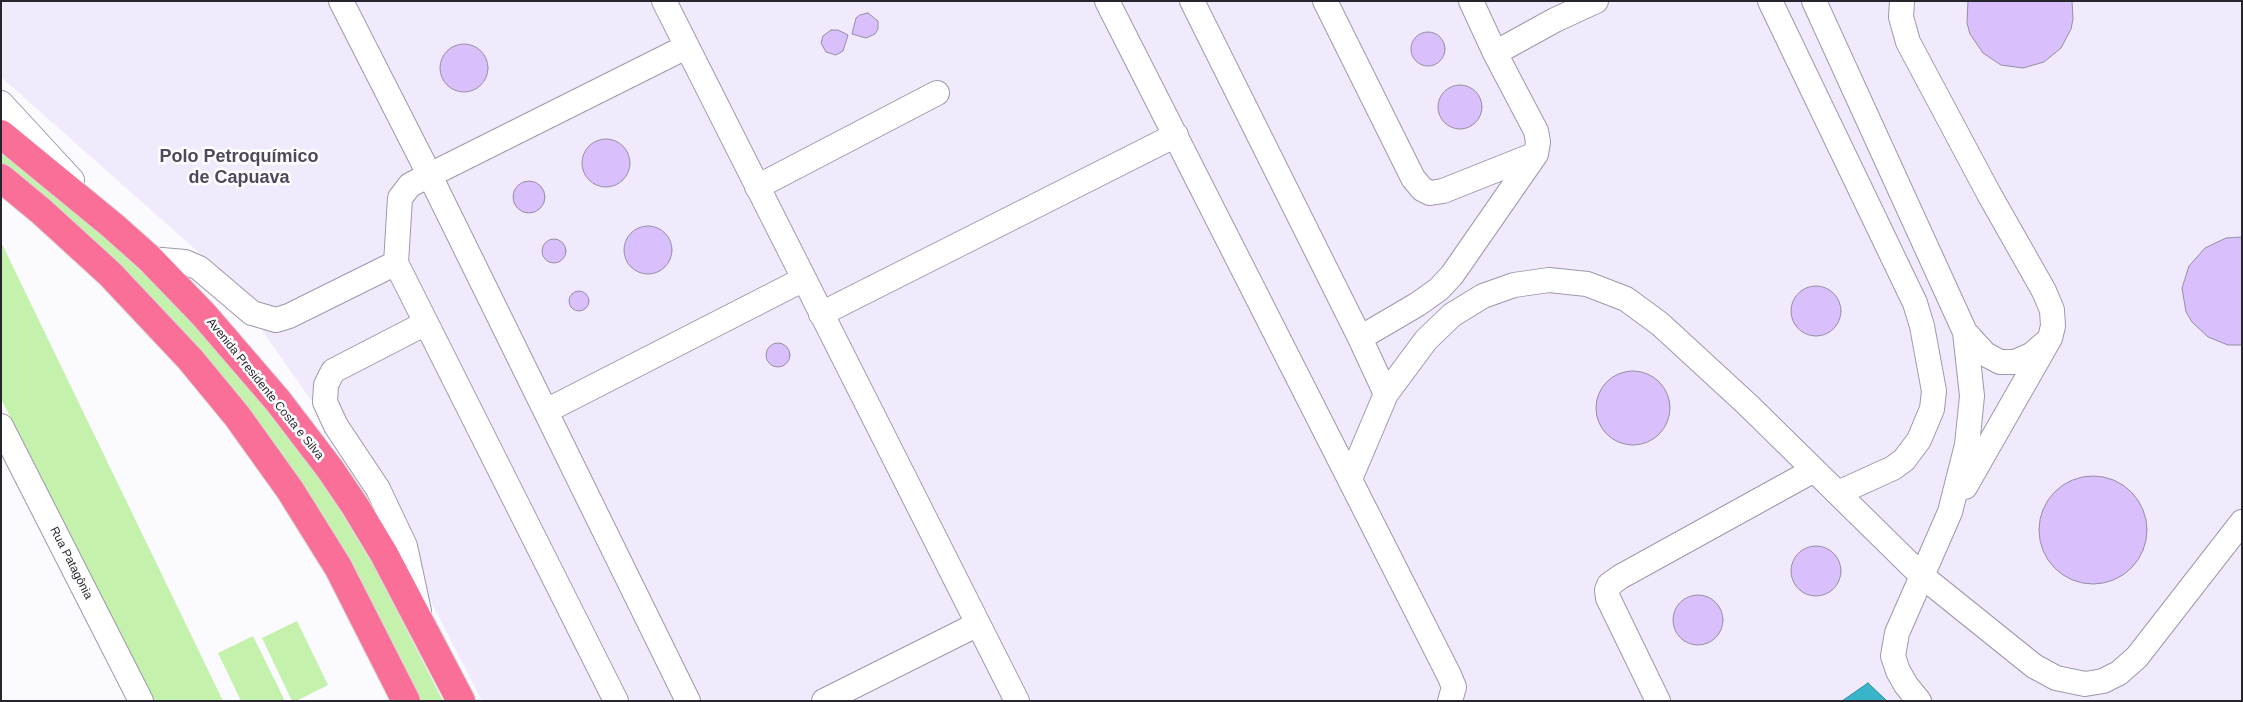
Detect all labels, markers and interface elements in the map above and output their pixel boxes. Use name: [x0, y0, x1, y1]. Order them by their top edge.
district label: Polo Petroquímico de Capuava: [159, 146, 319, 188]
street label: Avenida Presidente Costa e Silva: [203, 315, 327, 463]
street label: Rua Patagônia: [47, 524, 95, 602]

